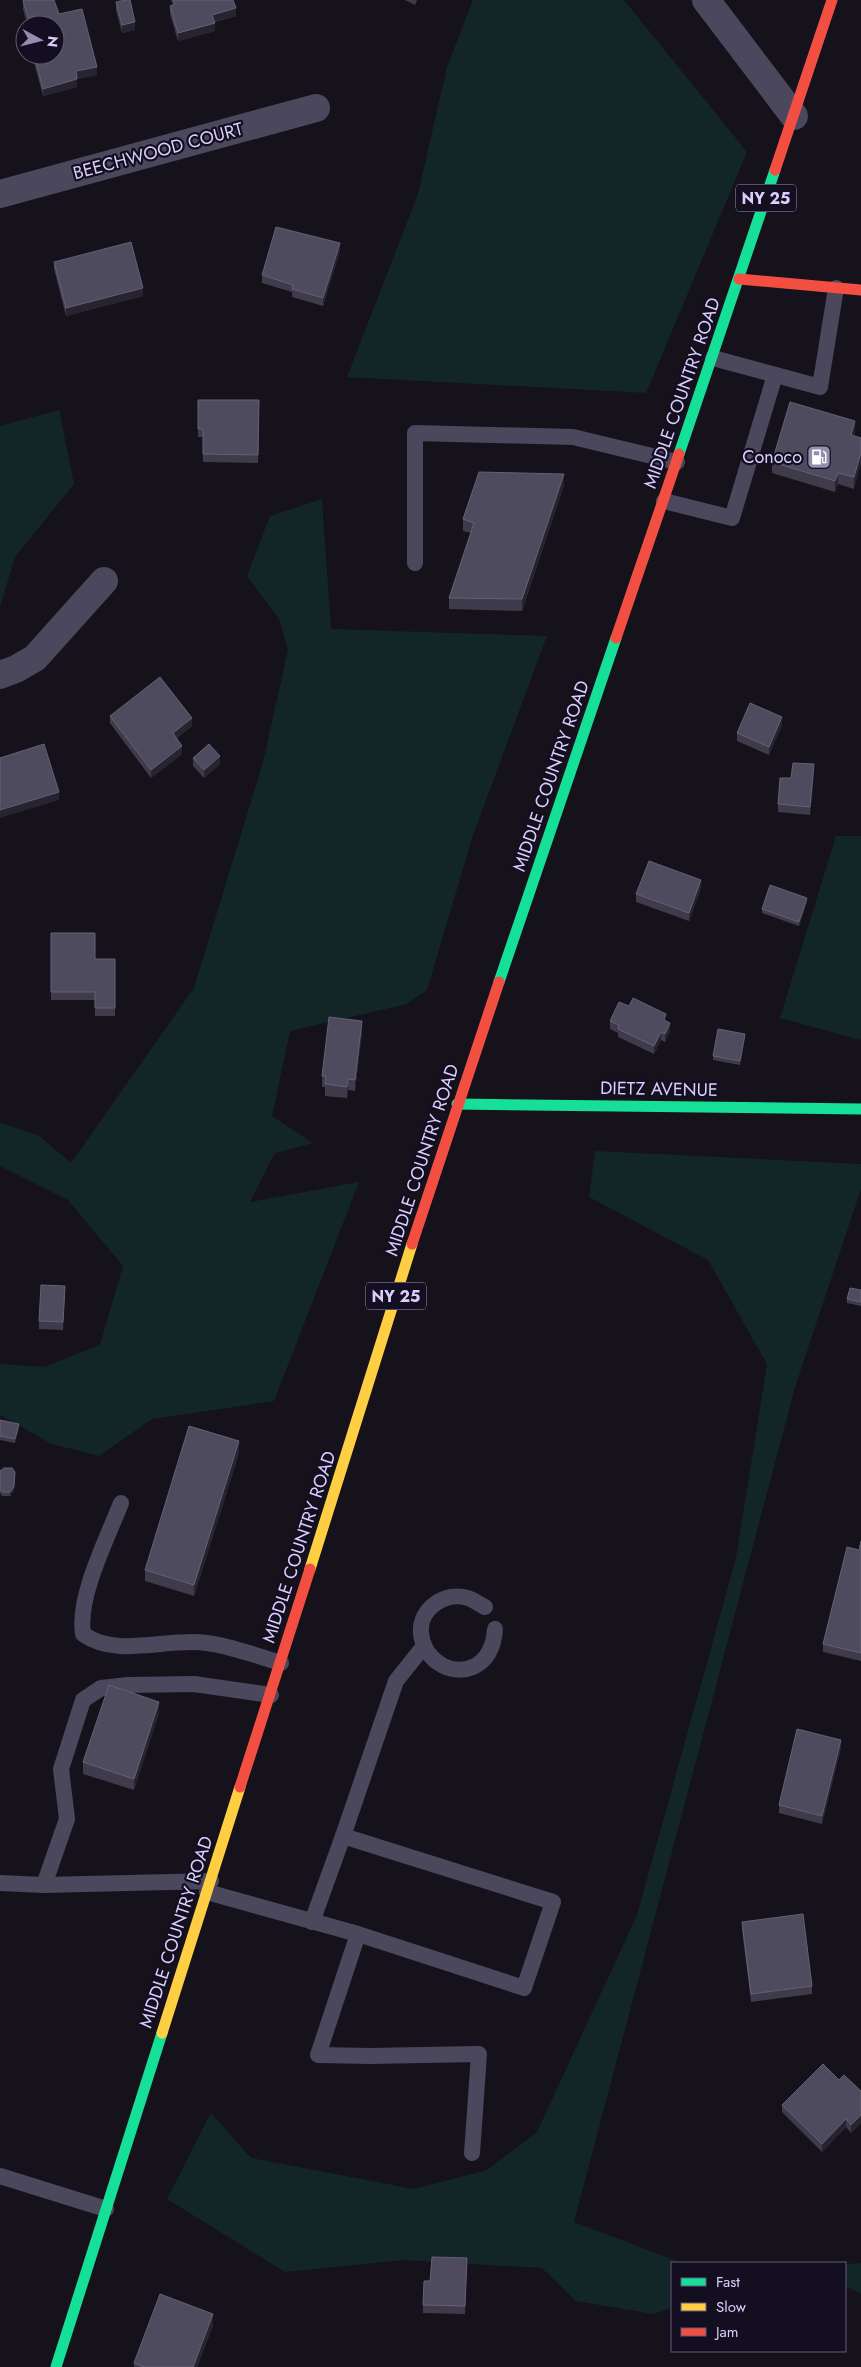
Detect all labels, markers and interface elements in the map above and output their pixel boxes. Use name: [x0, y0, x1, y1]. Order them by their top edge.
north arrow: [15, 15, 65, 65]
text: N: [42, 35, 64, 48]
street label: BEECHWOOD COURT: [70, 116, 246, 186]
road number: NY 25: [736, 184, 796, 212]
street label: MIDDLE COUNTRY ROAD: [637, 294, 727, 492]
place label: Conoco: [742, 444, 802, 470]
fuel station icon: Conoco: [806, 444, 832, 470]
street label: MIDDLE COUNTRY ROAD: [506, 677, 596, 875]
street label: MIDDLE COUNTRY ROAD: [379, 1061, 465, 1259]
street label: DIETZ AVENUE: [600, 1075, 718, 1103]
road number: NY 25: [366, 1282, 426, 1310]
street label: MIDDLE COUNTRY ROAD: [256, 1448, 342, 1646]
street label: MIDDLE COUNTRY ROAD: [133, 1833, 219, 2031]
legend: [671, 2262, 846, 2352]
text: Fast: [716, 2271, 740, 2293]
text: Slow: [716, 2296, 747, 2318]
text: Jam: [714, 2321, 739, 2343]

